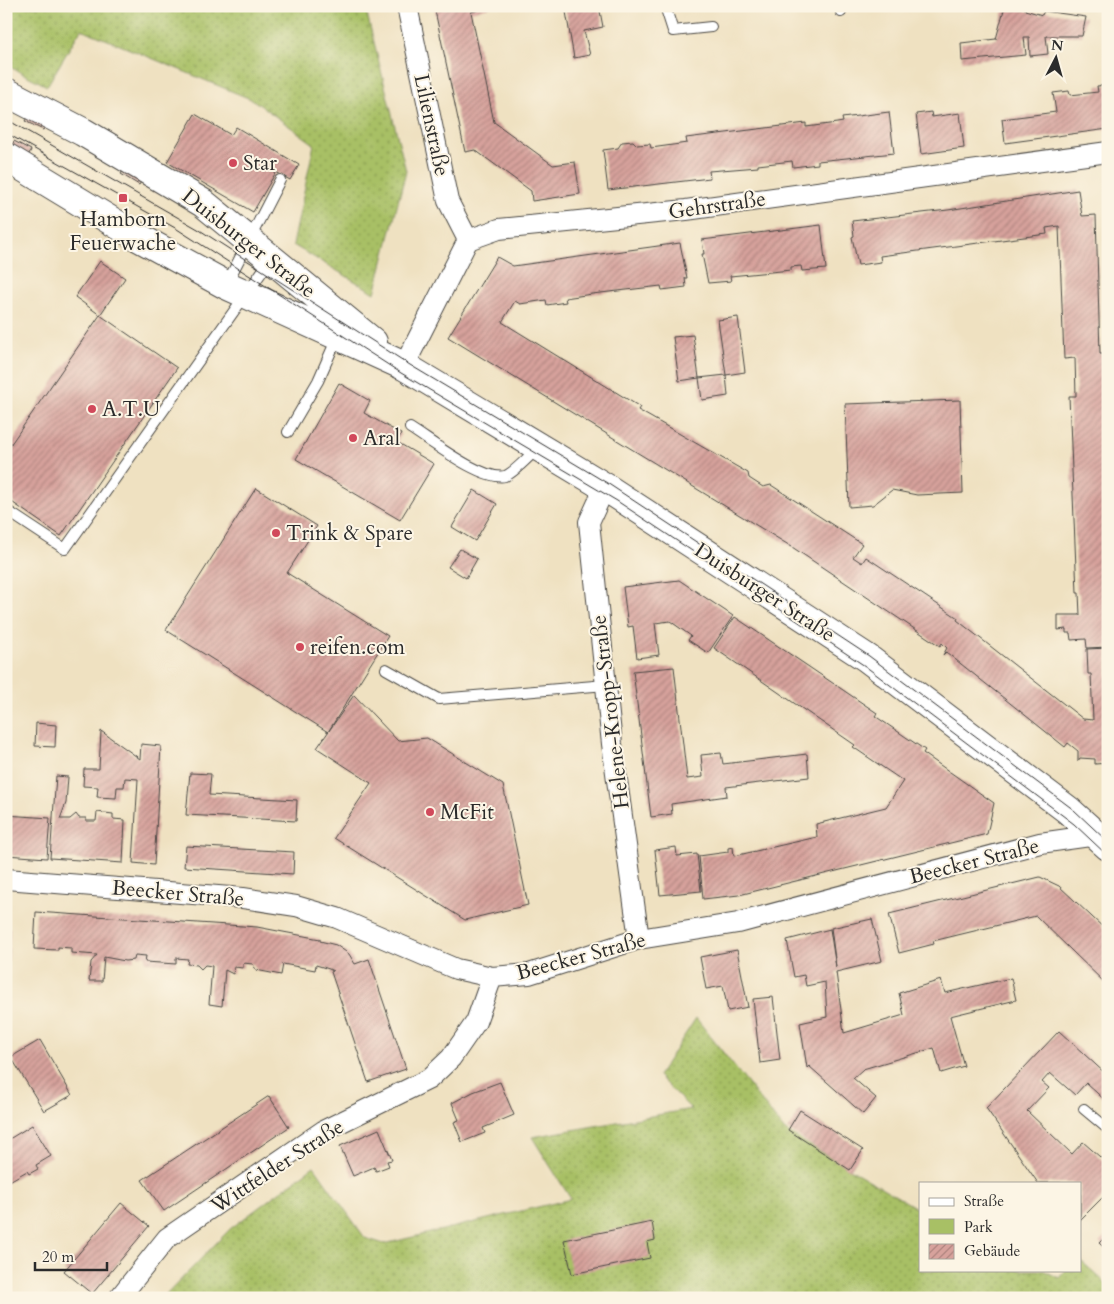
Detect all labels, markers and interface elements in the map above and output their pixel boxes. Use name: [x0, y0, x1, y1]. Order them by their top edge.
north arrow: [1032, 32, 1082, 82]
text: N: [1050, 35, 1064, 56]
street label: Lilienstraße: [407, 71, 456, 179]
place label: Star: [243, 149, 277, 178]
marker: Star: [227, 157, 239, 169]
street label: Duisburger Straße: [176, 182, 322, 305]
street label: Gehrstraße: [667, 184, 768, 227]
marker: Hamborn Feuerwache: [117, 192, 129, 204]
place label: Hamborn Feuerwache: [70, 205, 176, 258]
place label: A.T.U: [102, 395, 160, 424]
marker: A.T.U: [86, 403, 98, 415]
place label: Aral: [363, 424, 400, 453]
marker: Aral: [347, 432, 359, 444]
place label: Trink & Spare: [286, 519, 413, 548]
marker: Trink & Spare: [270, 527, 282, 539]
street label: Duisburger Straße: [689, 536, 841, 649]
street label: Helene-Kropp-Straße: [584, 613, 637, 811]
place label: reifen.com: [310, 633, 405, 662]
marker: reifen.com: [294, 641, 306, 653]
place label: McFit: [440, 798, 494, 827]
marker: McFit: [424, 806, 436, 818]
street label: Beecker Straße: [906, 831, 1042, 892]
street label: Beecker Straße: [110, 873, 245, 914]
street label: Beecker Straße: [513, 925, 649, 988]
street label: Wittfelder Straße: [204, 1112, 350, 1221]
legend: [919, 1182, 1082, 1272]
text: Straße: [964, 1191, 1004, 1211]
text: Park: [964, 1217, 993, 1237]
scale bar: [35, 1239, 108, 1271]
text: Gebäude: [964, 1241, 1021, 1261]
text: 20 m: [42, 1247, 74, 1267]

